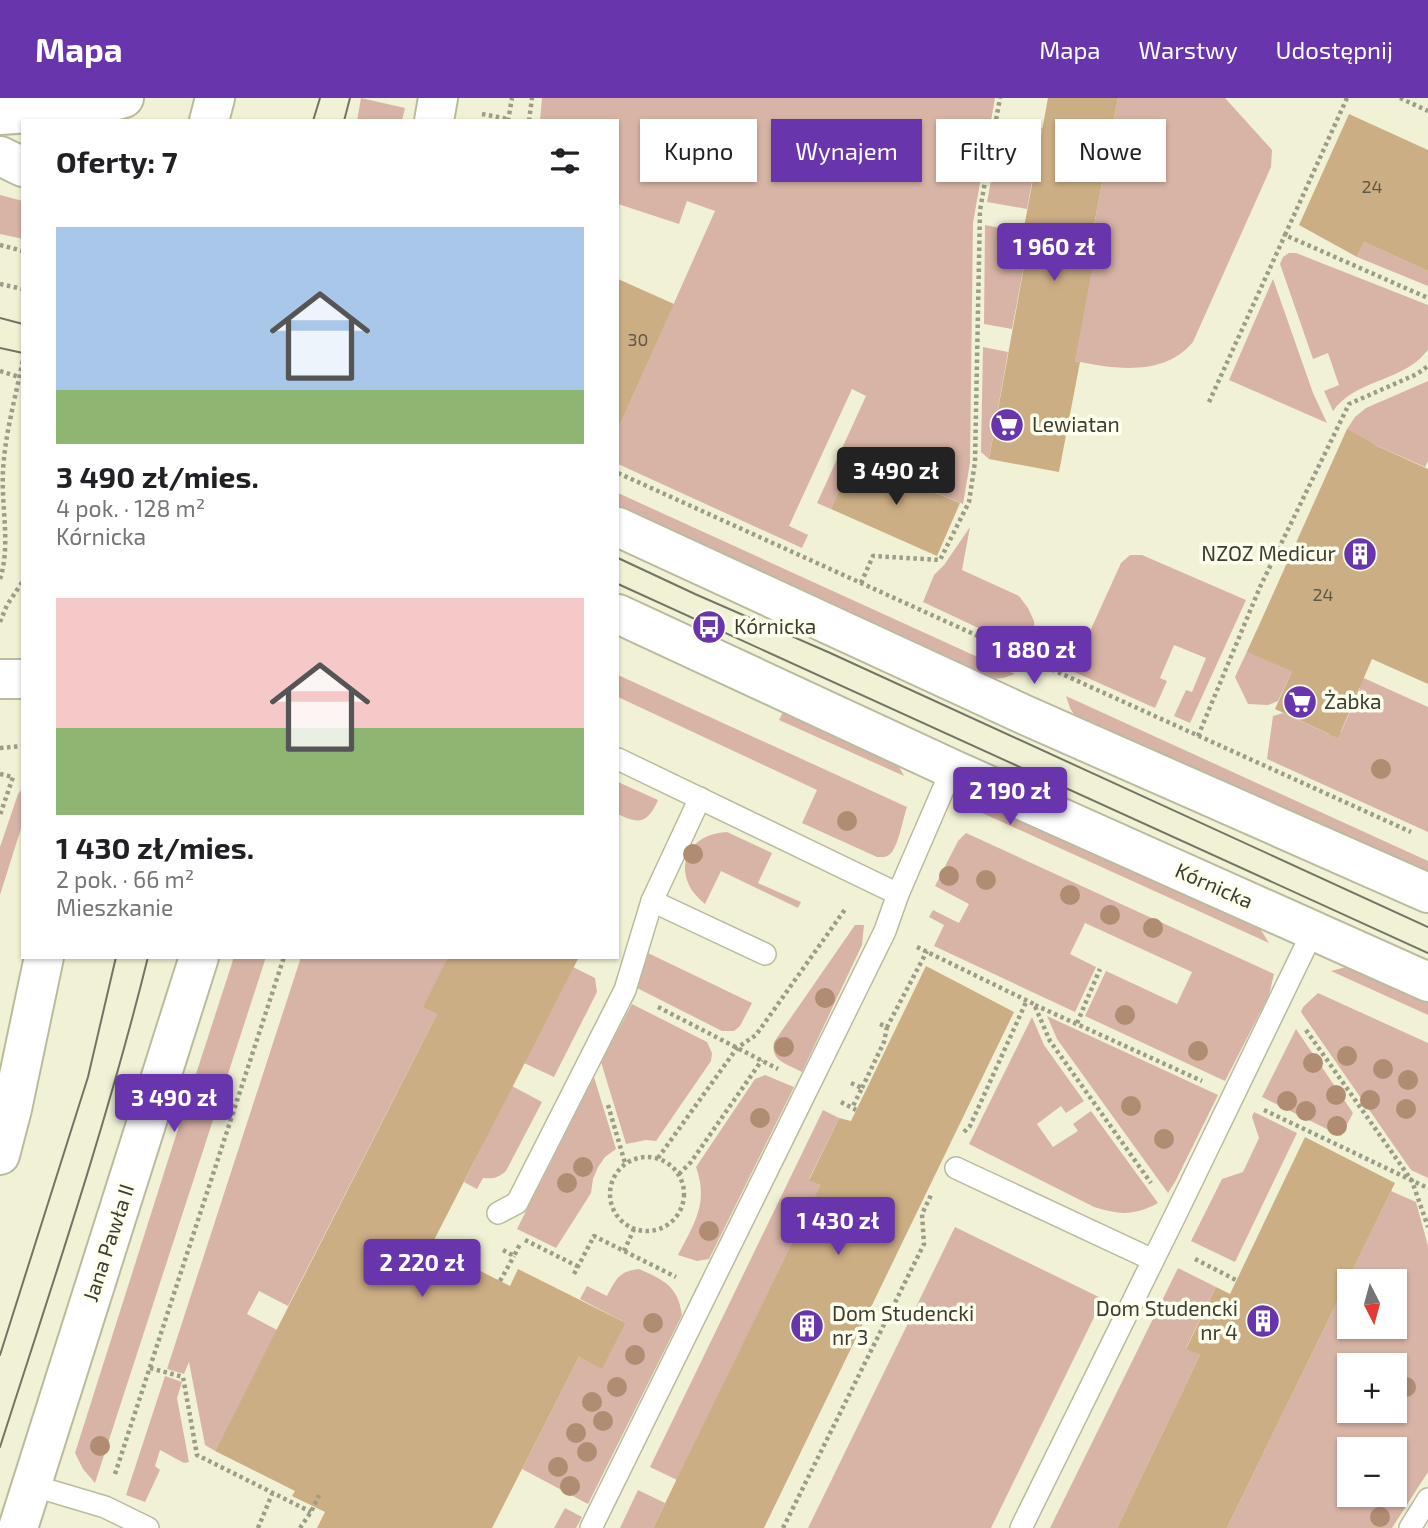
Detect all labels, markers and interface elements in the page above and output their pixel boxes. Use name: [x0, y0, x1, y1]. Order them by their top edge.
text: Mapa: [35, 29, 123, 69]
text: Mapa: [1039, 35, 1101, 64]
text: Warstwy: [1139, 35, 1238, 64]
text: Udostępnij: [1276, 35, 1393, 64]
chip: Kupno: [640, 119, 757, 182]
chip: Wynajem: [771, 119, 922, 182]
chip: Filtry: [936, 119, 1041, 182]
chip: Nowe: [1055, 119, 1166, 182]
icon: filters: [546, 142, 584, 180]
text: Oferty: 7: [56, 143, 178, 179]
house number: 24: [1361, 175, 1383, 197]
pin: 1 960 zł: [982, 223, 1126, 283]
text: 1 960 zł: [1013, 232, 1095, 260]
icon: home: [257, 273, 383, 399]
house number: 30: [628, 328, 648, 350]
supermarket icon: Lewiatan: [988, 406, 1026, 444]
place label: Lewiatan: [1032, 411, 1120, 436]
pin: 3 490 zł: [824, 448, 968, 507]
text: 3 490 zł: [853, 456, 939, 484]
text: 3 490 zł/mies.: [56, 458, 259, 494]
text: 4 pok. · 128 m²: [56, 494, 205, 522]
text: Kórnicka: [56, 522, 146, 550]
building icon: NZOZ Medicur: [1341, 535, 1379, 573]
place label: NZOZ Medicur: [1201, 540, 1337, 565]
house number: 24: [1312, 583, 1334, 605]
bus stop icon: Kórnicka: [690, 608, 728, 646]
place label: Kórnicka: [734, 613, 816, 638]
pin: 1 880 zł: [962, 626, 1106, 686]
text: 1 880 zł: [992, 635, 1076, 663]
icon: home: [257, 644, 383, 770]
supermarket icon: Żabka: [1281, 683, 1319, 721]
place label: Żabka: [1324, 688, 1382, 713]
pin: 2 190 zł: [938, 768, 1082, 827]
text: 2 190 zł: [969, 776, 1051, 804]
text: 1 430 zł/mies.: [56, 829, 254, 865]
street label: Kórnicka: [1172, 856, 1257, 913]
text: 2 pok. · 66 m²: [56, 865, 194, 893]
text: Mieszkanie: [56, 893, 173, 921]
pin: 3 490 zł: [102, 1074, 246, 1134]
text: 3 490 zł: [131, 1083, 217, 1111]
street label: Jana Pawła II: [77, 1181, 138, 1305]
pin: 1 430 zł: [766, 1198, 910, 1257]
text: 1 430 zł: [797, 1206, 879, 1234]
pin: 2 220 zł: [350, 1240, 494, 1299]
text: 2 220 zł: [380, 1248, 464, 1276]
north arrow: [1337, 1269, 1407, 1339]
map controls: [1337, 1269, 1407, 1507]
place label: Dom Studencki nr 4: [1096, 1295, 1238, 1344]
place label: Dom Studencki nr 3: [832, 1300, 974, 1349]
building icon: Dom Studencki nr 4: [1244, 1302, 1282, 1340]
building icon: Dom Studencki nr 3: [788, 1307, 826, 1345]
button: +: [1337, 1353, 1407, 1423]
button: −: [1337, 1437, 1407, 1507]

